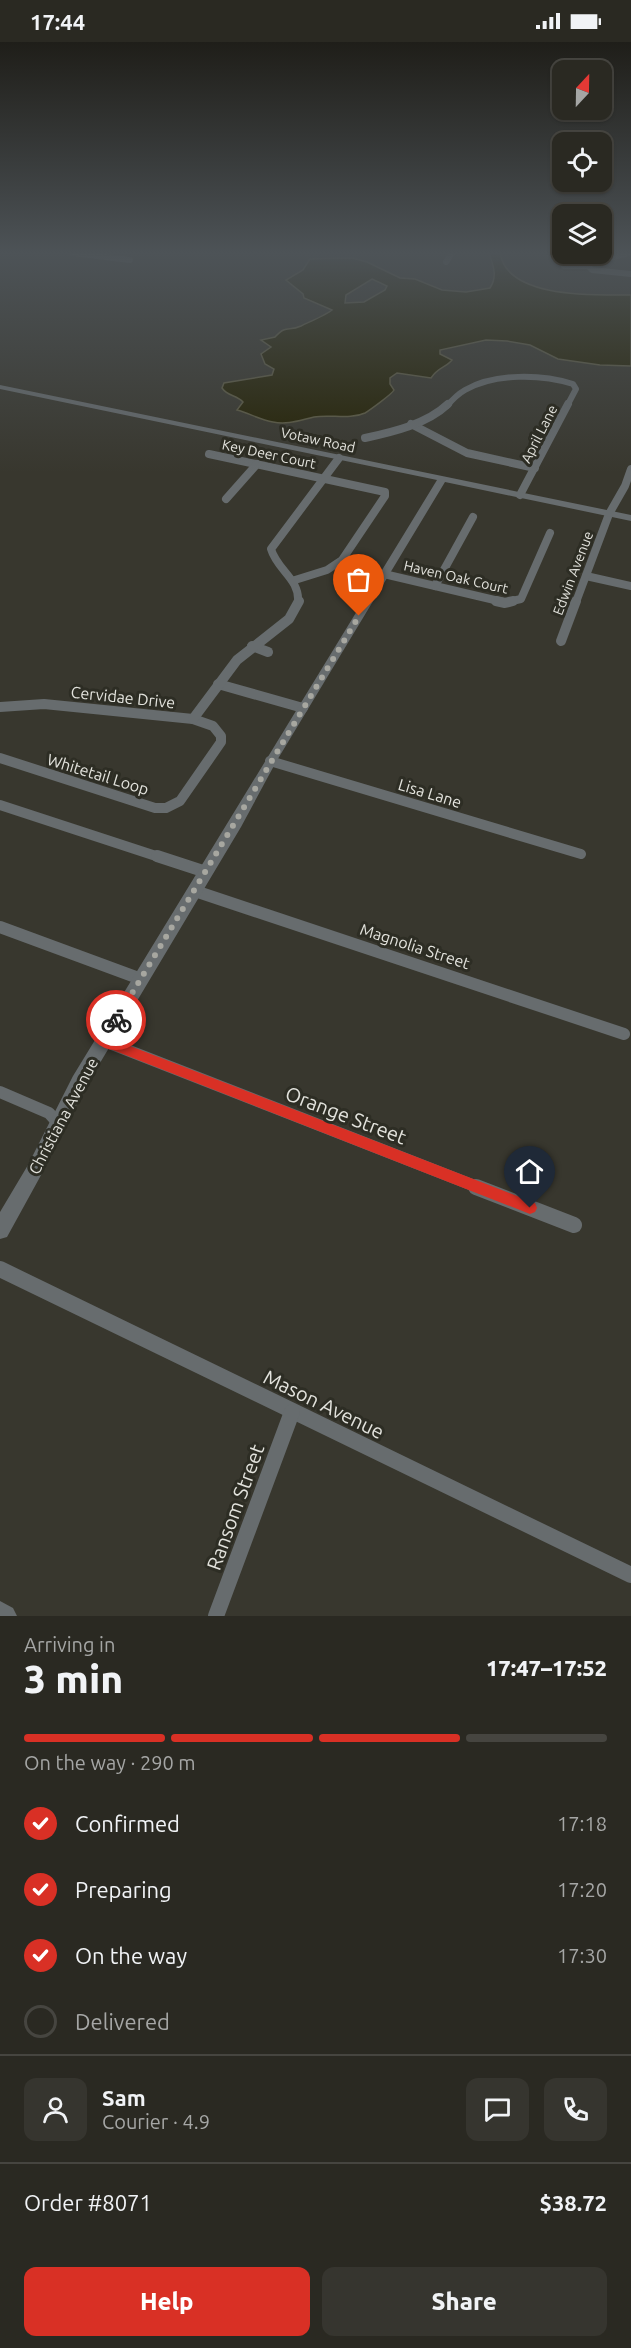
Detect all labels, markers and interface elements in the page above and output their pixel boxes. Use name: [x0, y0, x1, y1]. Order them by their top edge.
text: 17:44: [30, 9, 85, 34]
north arrow: [552, 60, 612, 120]
map controls: [552, 60, 612, 264]
button: locate: [552, 132, 612, 192]
button: layers: [552, 204, 612, 264]
street label: April Lane: [518, 402, 560, 466]
street label: Votaw Road: [279, 424, 357, 456]
street label: Key Deer Court: [221, 436, 318, 472]
street label: Edwin Avenue: [550, 529, 596, 617]
pin: [333, 554, 384, 616]
street label: Haven Oak Court: [402, 557, 510, 597]
icon: bag: [342, 563, 375, 596]
street label: Cervidae Drive: [70, 683, 176, 711]
street label: Whitetail Loop: [45, 750, 151, 798]
street label: Lisa Lane: [396, 775, 464, 811]
street label: Magnolia Street: [358, 920, 473, 972]
courier: [86, 990, 146, 1050]
icon: bike: [100, 1004, 133, 1037]
street label: Christiana Avenue: [25, 1055, 101, 1177]
street label: Orange Street: [282, 1081, 410, 1149]
pin: [504, 1146, 555, 1208]
icon: home: [513, 1155, 546, 1188]
street label: Mason Avenue: [260, 1365, 388, 1443]
street label: Ransom Street: [202, 1441, 268, 1573]
text: Arriving in: [24, 1633, 115, 1656]
text: 17:47–17:52: [486, 1655, 607, 1680]
text: 3 min: [24, 1657, 123, 1700]
text: On the way · 290 m: [24, 1751, 196, 1774]
icon: check: [24, 1807, 57, 1840]
text: Confirmed: [75, 1811, 180, 1836]
text: 17:18: [557, 1812, 607, 1835]
icon: check: [24, 1873, 57, 1906]
text: Preparing: [75, 1877, 172, 1902]
text: 17:20: [557, 1878, 607, 1901]
icon: check: [24, 1939, 57, 1972]
text: On the way: [75, 1943, 187, 1968]
text: 17:30: [557, 1944, 607, 1967]
text: Delivered: [75, 2009, 170, 2034]
button: person: [24, 2078, 87, 2141]
button: chat: [466, 2078, 529, 2141]
button: phone: [544, 2078, 607, 2141]
text: Sam: [102, 2085, 146, 2110]
text: Courier · 4.9: [102, 2110, 210, 2133]
text: Order #8071: [24, 2190, 152, 2215]
text: $38.72: [540, 2190, 607, 2215]
button: Help: [24, 2267, 310, 2336]
button: Share: [322, 2267, 607, 2336]

